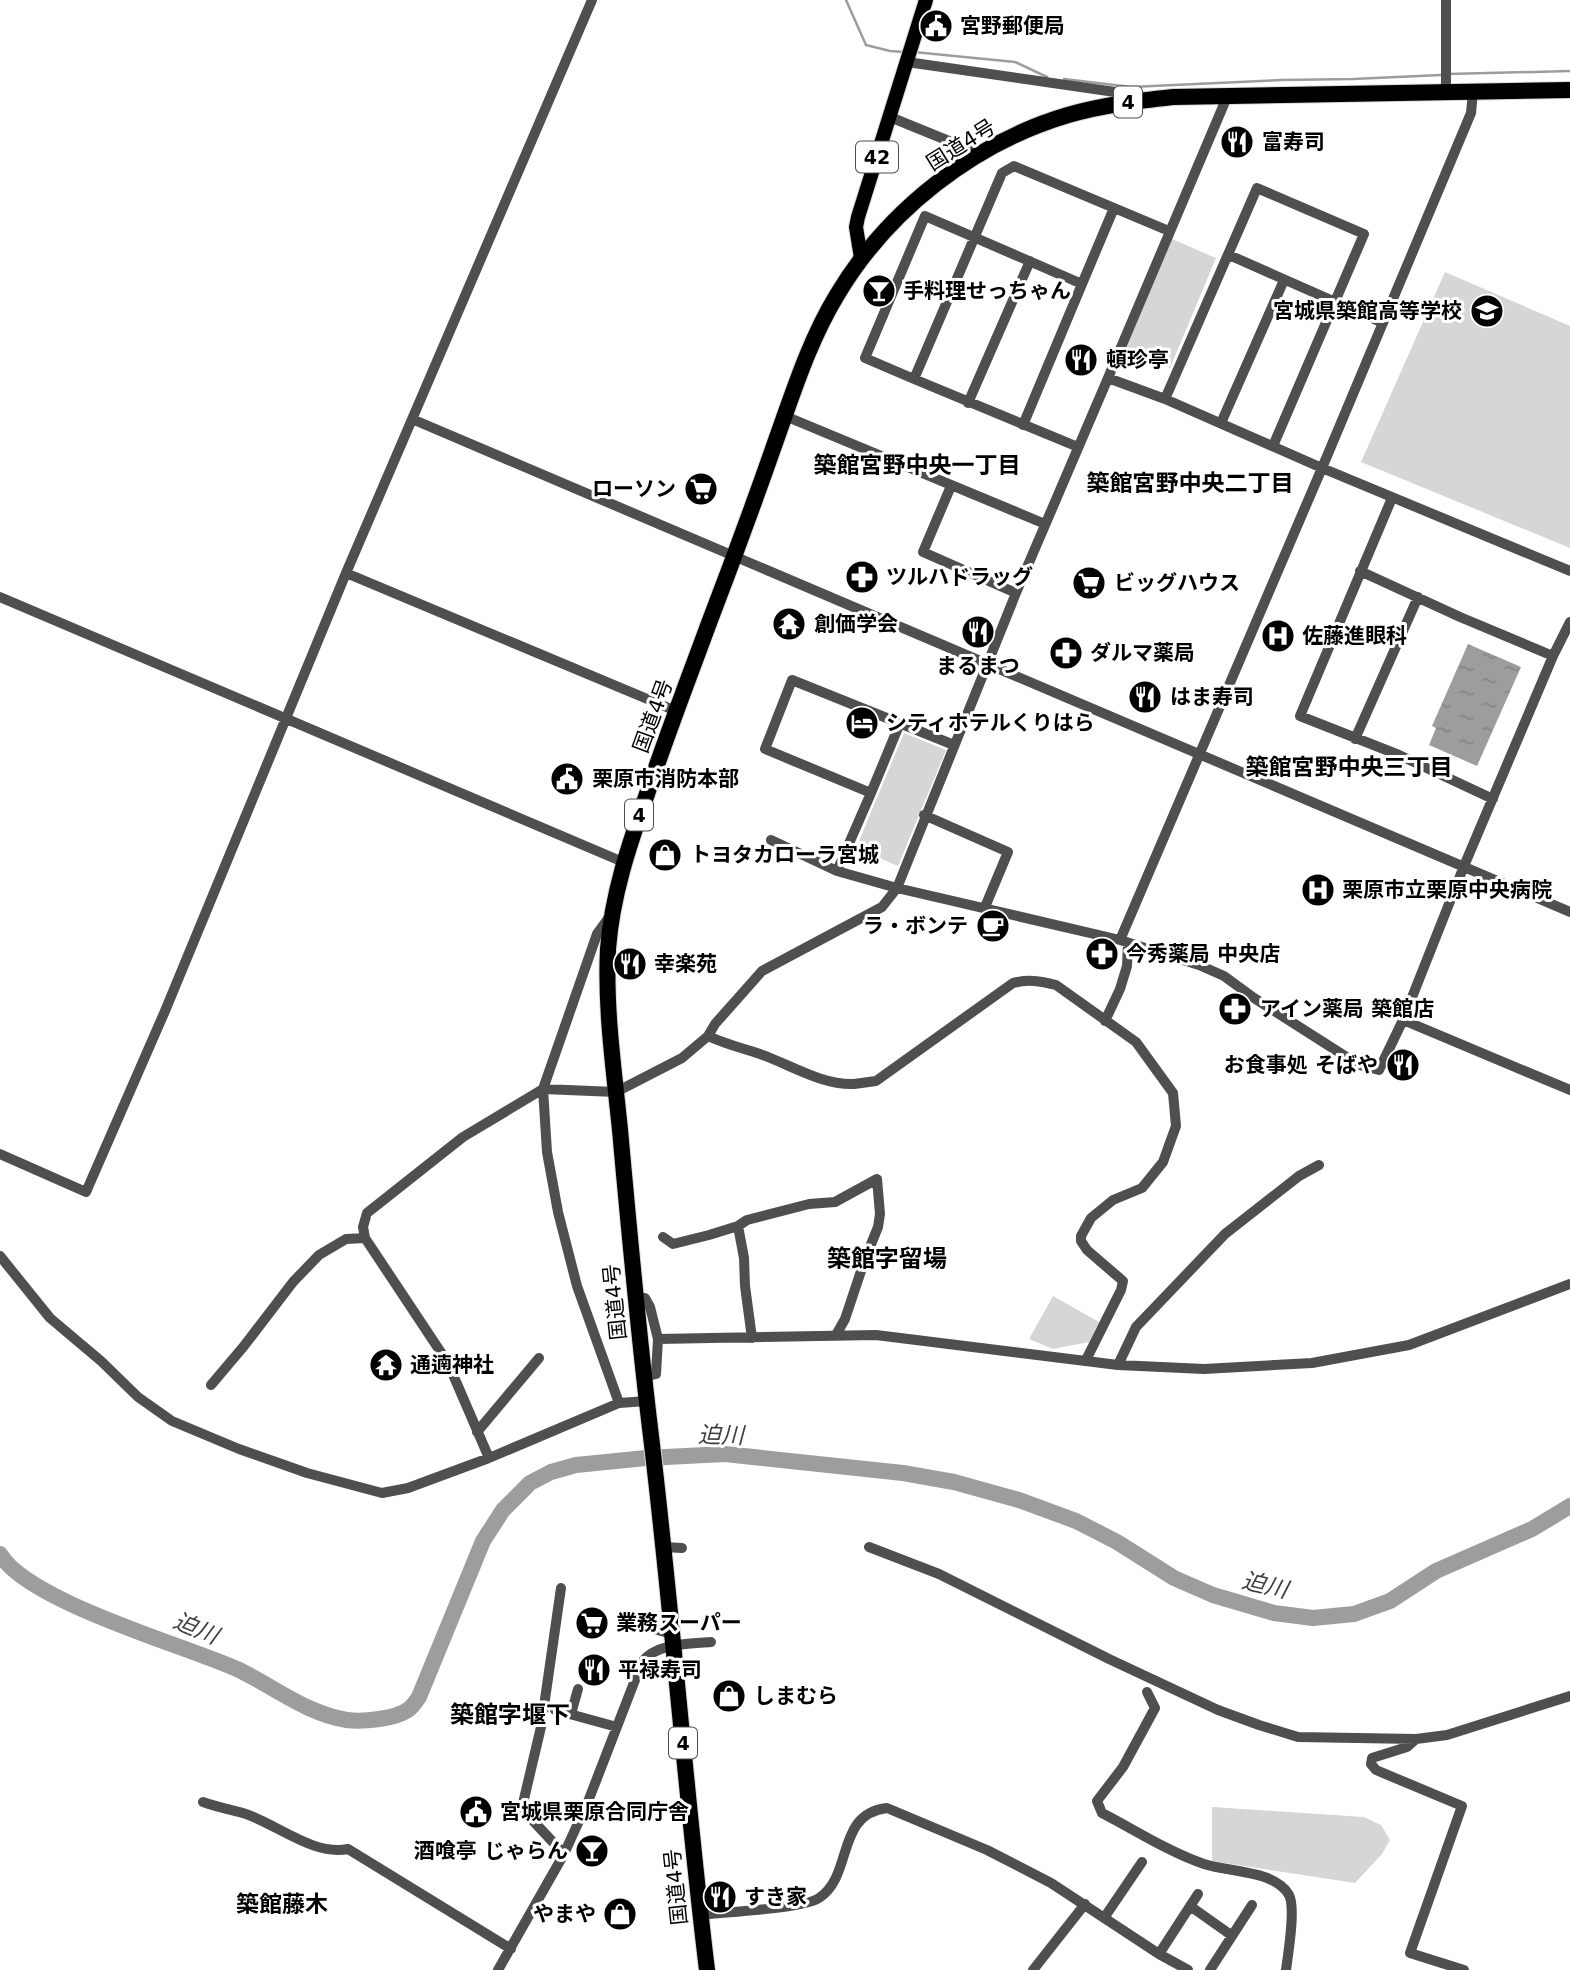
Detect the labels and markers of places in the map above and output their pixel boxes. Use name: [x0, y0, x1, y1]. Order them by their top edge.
public building icon: 宮野郵便局: [917, 7, 955, 45]
place label: 宮野郵便局: [960, 14, 1065, 38]
restaurant icon: 富寿司: [1218, 123, 1256, 161]
place label: 富寿司: [1262, 130, 1325, 154]
bar icon: 手料理せっちゃん: [860, 272, 898, 310]
place label: 手料理せっちゃん: [903, 279, 1071, 303]
school or university icon: 宮城県築館高等学校: [1468, 292, 1506, 330]
place label: 宮城県築館高等学校: [1273, 299, 1462, 323]
restaurant icon: 頓珍亭: [1062, 341, 1100, 379]
place label: 頓珍亭: [1106, 348, 1169, 372]
supermarket icon: ローソン: [682, 470, 720, 508]
place label: ローソン: [592, 477, 676, 501]
pharmacy icon: ツルハドラッグ: [843, 558, 881, 596]
supermarket icon: ビッグハウス: [1070, 564, 1108, 602]
place label: ツルハドラッグ: [886, 565, 1033, 589]
place label: ビッグハウス: [1114, 571, 1240, 595]
temple icon: 創価学会: [770, 605, 808, 643]
place label: 創価学会: [814, 612, 898, 636]
restaurant icon: まるまつ: [959, 613, 997, 651]
hospital icon: 佐藤進眼科: [1259, 617, 1297, 655]
place label: 佐藤進眼科: [1302, 624, 1407, 648]
pharmacy icon: ダルマ薬局: [1047, 634, 1085, 672]
place label: ダルマ薬局: [1090, 641, 1195, 665]
place label: まるまつ: [936, 654, 1020, 678]
restaurant icon: はま寿司: [1126, 678, 1164, 716]
place label: はま寿司: [1170, 685, 1254, 709]
hotel icon: シティホテルくりはら: [843, 704, 881, 742]
place label: シティホテルくりはら: [886, 711, 1095, 735]
public building icon: 栗原市消防本部: [548, 760, 586, 798]
place label: 栗原市消防本部: [592, 767, 739, 791]
shop icon: トヨタカローラ宮城: [646, 836, 684, 874]
place label: トヨタカローラ宮城: [690, 843, 879, 867]
hospital icon: 栗原市立栗原中央病院: [1299, 871, 1337, 909]
place label: 栗原市立栗原中央病院: [1342, 878, 1552, 902]
cafe icon: ラ・ボンテ: [974, 907, 1012, 945]
place label: ラ・ボンテ: [863, 914, 968, 938]
pharmacy icon: 今秀薬局 中央店: [1083, 935, 1121, 973]
place label: 今秀薬局 中央店: [1126, 942, 1280, 966]
restaurant icon: 幸楽苑: [611, 945, 649, 983]
place label: 幸楽苑: [654, 952, 717, 976]
pharmacy icon: アイン薬局 築館店: [1216, 990, 1254, 1028]
place label: アイン薬局 築館店: [1260, 997, 1434, 1021]
restaurant icon: お食事処 そばや: [1384, 1046, 1422, 1084]
place label: お食事処 そばや: [1224, 1053, 1378, 1077]
temple icon: 通遖神社: [367, 1346, 405, 1384]
place label: 通遖神社: [410, 1353, 494, 1377]
supermarket icon: 業務スーパー: [573, 1604, 611, 1642]
place label: 業務スーパー: [616, 1611, 742, 1635]
restaurant icon: 平禄寿司: [575, 1651, 613, 1689]
place label: 平禄寿司: [618, 1658, 702, 1682]
shop icon: しまむら: [710, 1677, 748, 1715]
place label: しまむら: [754, 1684, 838, 1708]
public building icon: 宮城県栗原合同庁舎: [457, 1793, 495, 1831]
place label: 宮城県栗原合同庁舎: [500, 1800, 689, 1824]
bar icon: 酒喰亭 じゃらん: [573, 1832, 611, 1870]
place label: 酒喰亭 じゃらん: [414, 1839, 568, 1863]
restaurant icon: すき家: [701, 1878, 739, 1916]
place label: すき家: [744, 1885, 807, 1909]
shop icon: やまや: [601, 1895, 639, 1933]
place label: やまや: [533, 1902, 596, 1926]

